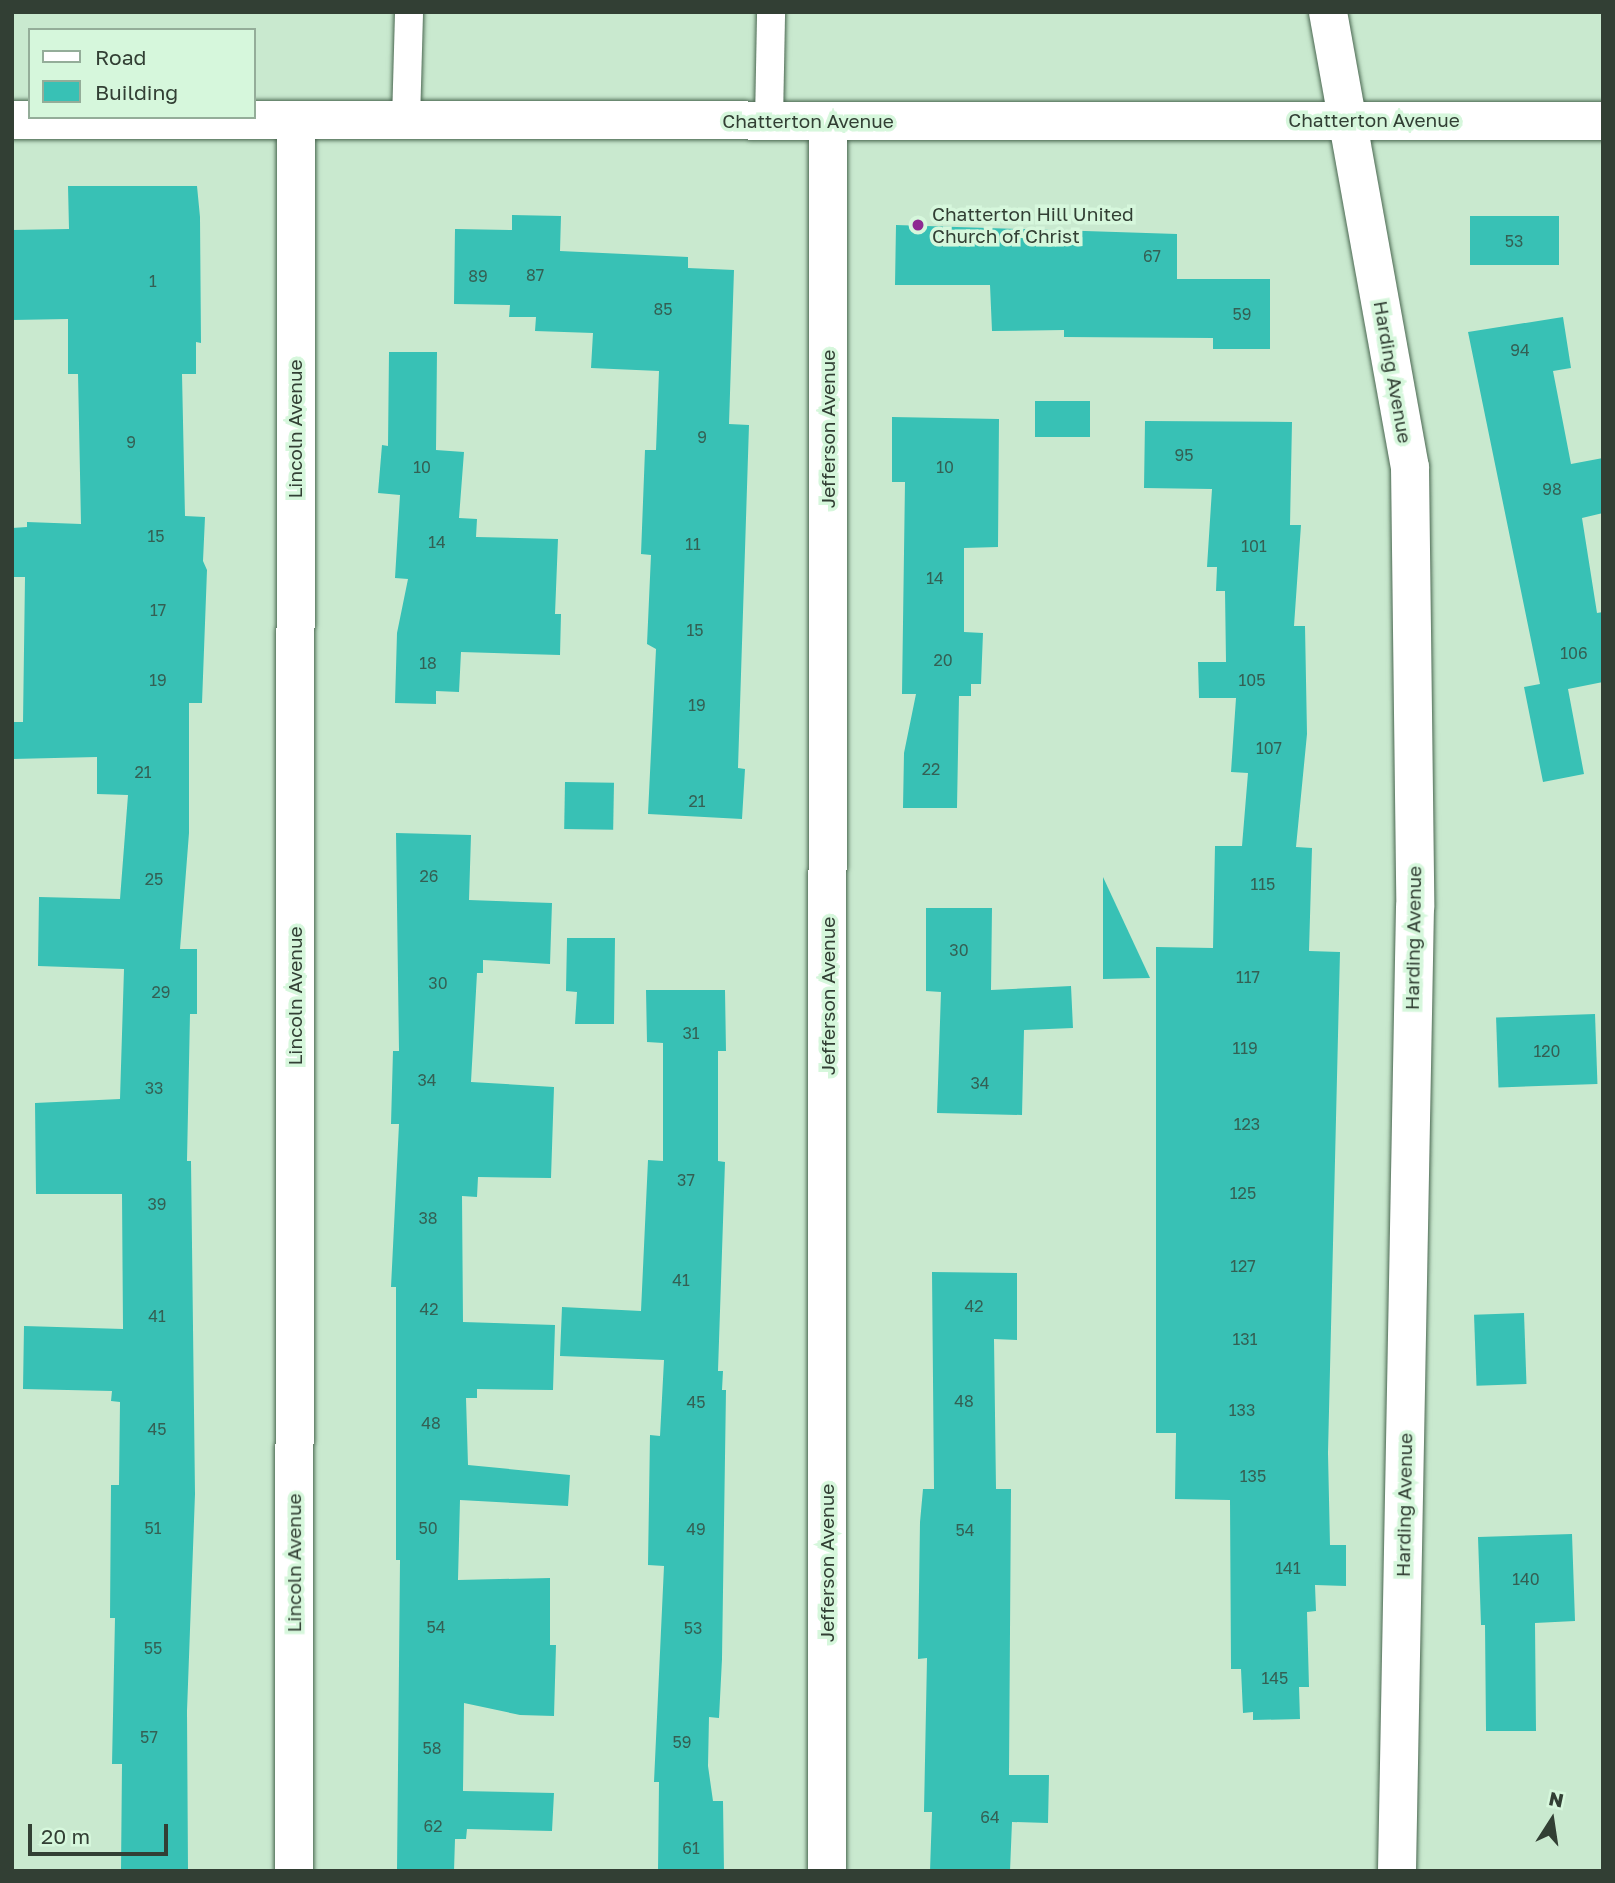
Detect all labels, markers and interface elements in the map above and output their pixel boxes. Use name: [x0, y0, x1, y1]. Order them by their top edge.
legend: [28, 28, 256, 119]
text: Road: [95, 44, 146, 70]
text: Building: [95, 79, 178, 105]
street label: Chatterton Avenue: [1288, 109, 1460, 131]
street label: Chatterton Avenue: [722, 110, 894, 132]
place label: Chatterton Hill United Church of Christ: [932, 203, 1134, 247]
marker: Chatterton Hill United Church of Christ: [910, 217, 926, 233]
house number: 53: [1505, 231, 1523, 251]
house number: 67: [1143, 246, 1161, 266]
house number: 87: [526, 265, 544, 285]
house number: 89: [468, 266, 488, 286]
house number: 1: [149, 271, 157, 291]
house number: 85: [653, 299, 673, 319]
street label: Harding Avenue: [1369, 299, 1417, 445]
house number: 59: [1233, 304, 1251, 324]
house number: 94: [1510, 340, 1530, 360]
street label: Jefferson Avenue: [817, 350, 839, 508]
street label: Lincoln Avenue: [284, 360, 306, 498]
house number: 9: [697, 427, 707, 447]
house number: 9: [126, 432, 136, 452]
house number: 95: [1175, 445, 1193, 465]
house number: 10: [413, 457, 431, 477]
house number: 10: [936, 457, 954, 477]
house number: 98: [1542, 479, 1562, 499]
house number: 15: [147, 526, 165, 546]
house number: 14: [428, 532, 446, 552]
house number: 11: [685, 534, 701, 554]
house number: 101: [1241, 536, 1267, 556]
house number: 14: [926, 568, 944, 588]
house number: 17: [150, 600, 166, 620]
house number: 15: [686, 620, 704, 640]
house number: 106: [1560, 643, 1588, 663]
house number: 20: [933, 650, 953, 670]
house number: 18: [419, 653, 437, 673]
house number: 19: [149, 670, 167, 690]
house number: 105: [1239, 670, 1265, 690]
house number: 19: [688, 695, 706, 715]
house number: 107: [1256, 738, 1282, 758]
house number: 22: [922, 759, 940, 779]
house number: 21: [134, 762, 152, 782]
house number: 21: [688, 791, 706, 811]
house number: 26: [420, 866, 438, 886]
street label: Harding Avenue: [1400, 866, 1426, 1010]
house number: 25: [145, 869, 163, 889]
house number: 115: [1251, 874, 1275, 894]
street label: Jefferson Avenue: [817, 917, 839, 1075]
street label: Lincoln Avenue: [284, 927, 306, 1065]
house number: 30: [949, 940, 969, 960]
house number: 117: [1236, 967, 1260, 987]
house number: 30: [428, 973, 448, 993]
house number: 29: [152, 982, 170, 1002]
house number: 31: [682, 1023, 700, 1043]
house number: 119: [1232, 1038, 1258, 1058]
house number: 120: [1534, 1041, 1560, 1061]
house number: 34: [417, 1070, 437, 1090]
house number: 34: [970, 1073, 990, 1093]
house number: 33: [145, 1078, 163, 1098]
house number: 123: [1234, 1114, 1260, 1134]
house number: 37: [677, 1170, 695, 1190]
house number: 125: [1230, 1183, 1256, 1203]
house number: 39: [147, 1194, 167, 1214]
house number: 38: [418, 1208, 438, 1228]
house number: 127: [1230, 1256, 1256, 1276]
house number: 41: [672, 1270, 690, 1290]
house number: 42: [964, 1296, 984, 1316]
house number: 42: [419, 1299, 439, 1319]
house number: 41: [148, 1306, 166, 1326]
house number: 131: [1233, 1329, 1257, 1349]
house number: 48: [954, 1391, 974, 1411]
house number: 45: [686, 1392, 706, 1412]
house number: 133: [1229, 1400, 1255, 1420]
house number: 48: [421, 1413, 441, 1433]
house number: 45: [147, 1419, 167, 1439]
street label: Harding Avenue: [1391, 1433, 1417, 1577]
house number: 135: [1240, 1466, 1266, 1486]
street label: Jefferson Avenue: [816, 1484, 838, 1642]
street label: Lincoln Avenue: [283, 1494, 305, 1632]
house number: 51: [144, 1518, 162, 1538]
house number: 50: [418, 1518, 438, 1538]
house number: 49: [686, 1519, 706, 1539]
house number: 54: [955, 1520, 975, 1540]
house number: 141: [1275, 1558, 1301, 1578]
house number: 140: [1512, 1569, 1540, 1589]
house number: 54: [426, 1617, 446, 1637]
house number: 53: [684, 1618, 702, 1638]
house number: 55: [144, 1638, 162, 1658]
house number: 145: [1262, 1668, 1288, 1688]
house number: 57: [140, 1727, 158, 1747]
house number: 59: [673, 1732, 691, 1752]
house number: 58: [422, 1738, 442, 1758]
north arrow: [1517, 1785, 1587, 1855]
text: N: [1547, 1786, 1566, 1812]
house number: 64: [980, 1807, 1000, 1827]
scale bar: [32, 1810, 172, 1854]
house number: 62: [424, 1816, 442, 1836]
text: 20 m: [41, 1823, 90, 1849]
house number: 61: [682, 1838, 700, 1858]

